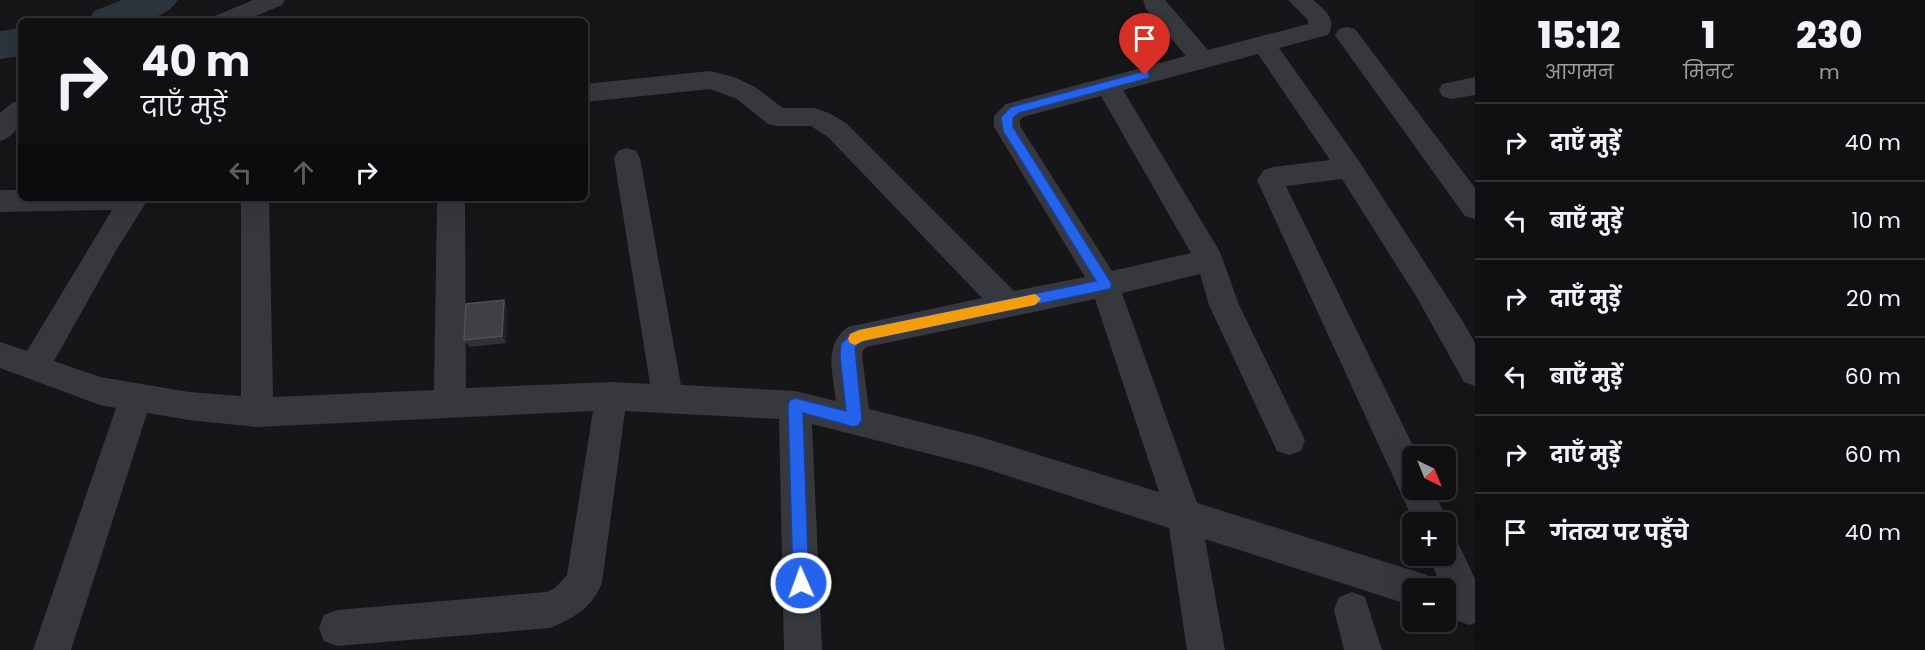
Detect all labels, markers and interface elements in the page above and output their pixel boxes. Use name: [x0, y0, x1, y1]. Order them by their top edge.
text: 15:12: [1538, 10, 1620, 61]
text: 1: [1701, 10, 1715, 61]
text: 230: [1796, 10, 1862, 61]
pin: [1119, 13, 1170, 75]
icon: arrive: [1128, 22, 1161, 55]
text: 40 m: [141, 32, 250, 91]
icon: right: [42, 42, 120, 120]
text: आगमन: [1545, 58, 1613, 86]
text: मिनट: [1683, 58, 1734, 86]
text: m: [1819, 58, 1840, 86]
text: दाएँ मुड़ें: [141, 88, 227, 125]
icon: right: [1499, 126, 1532, 159]
text: दाएँ मुड़ें: [1550, 127, 1621, 158]
text: 40 m: [1845, 127, 1901, 158]
icon: left: [224, 156, 257, 189]
icon: ahead: [287, 156, 320, 189]
icon: right: [350, 156, 383, 189]
icon: left: [1499, 204, 1532, 237]
text: बाएँ मुड़ें: [1550, 205, 1622, 236]
text: 10 m: [1852, 205, 1901, 236]
icon: right: [1499, 282, 1532, 315]
text: दाएँ मुड़ें: [1550, 283, 1621, 314]
text: 20 m: [1846, 283, 1901, 314]
icon: left: [1499, 360, 1532, 393]
text: बाएँ मुड़ें: [1550, 361, 1622, 392]
text: 60 m: [1845, 361, 1901, 392]
icon: right: [1499, 438, 1532, 471]
text: दाएँ मुड़ें: [1550, 439, 1621, 470]
text: 60 m: [1845, 439, 1901, 470]
north arrow: [1402, 446, 1456, 500]
map controls: [1402, 446, 1456, 632]
button: +: [1402, 512, 1456, 566]
icon: arrive: [1499, 516, 1532, 549]
text: गंतव्य पर पहुँचे: [1550, 517, 1689, 548]
text: 40 m: [1845, 517, 1901, 548]
position arrow: [769, 551, 833, 615]
button: −: [1402, 578, 1456, 632]

